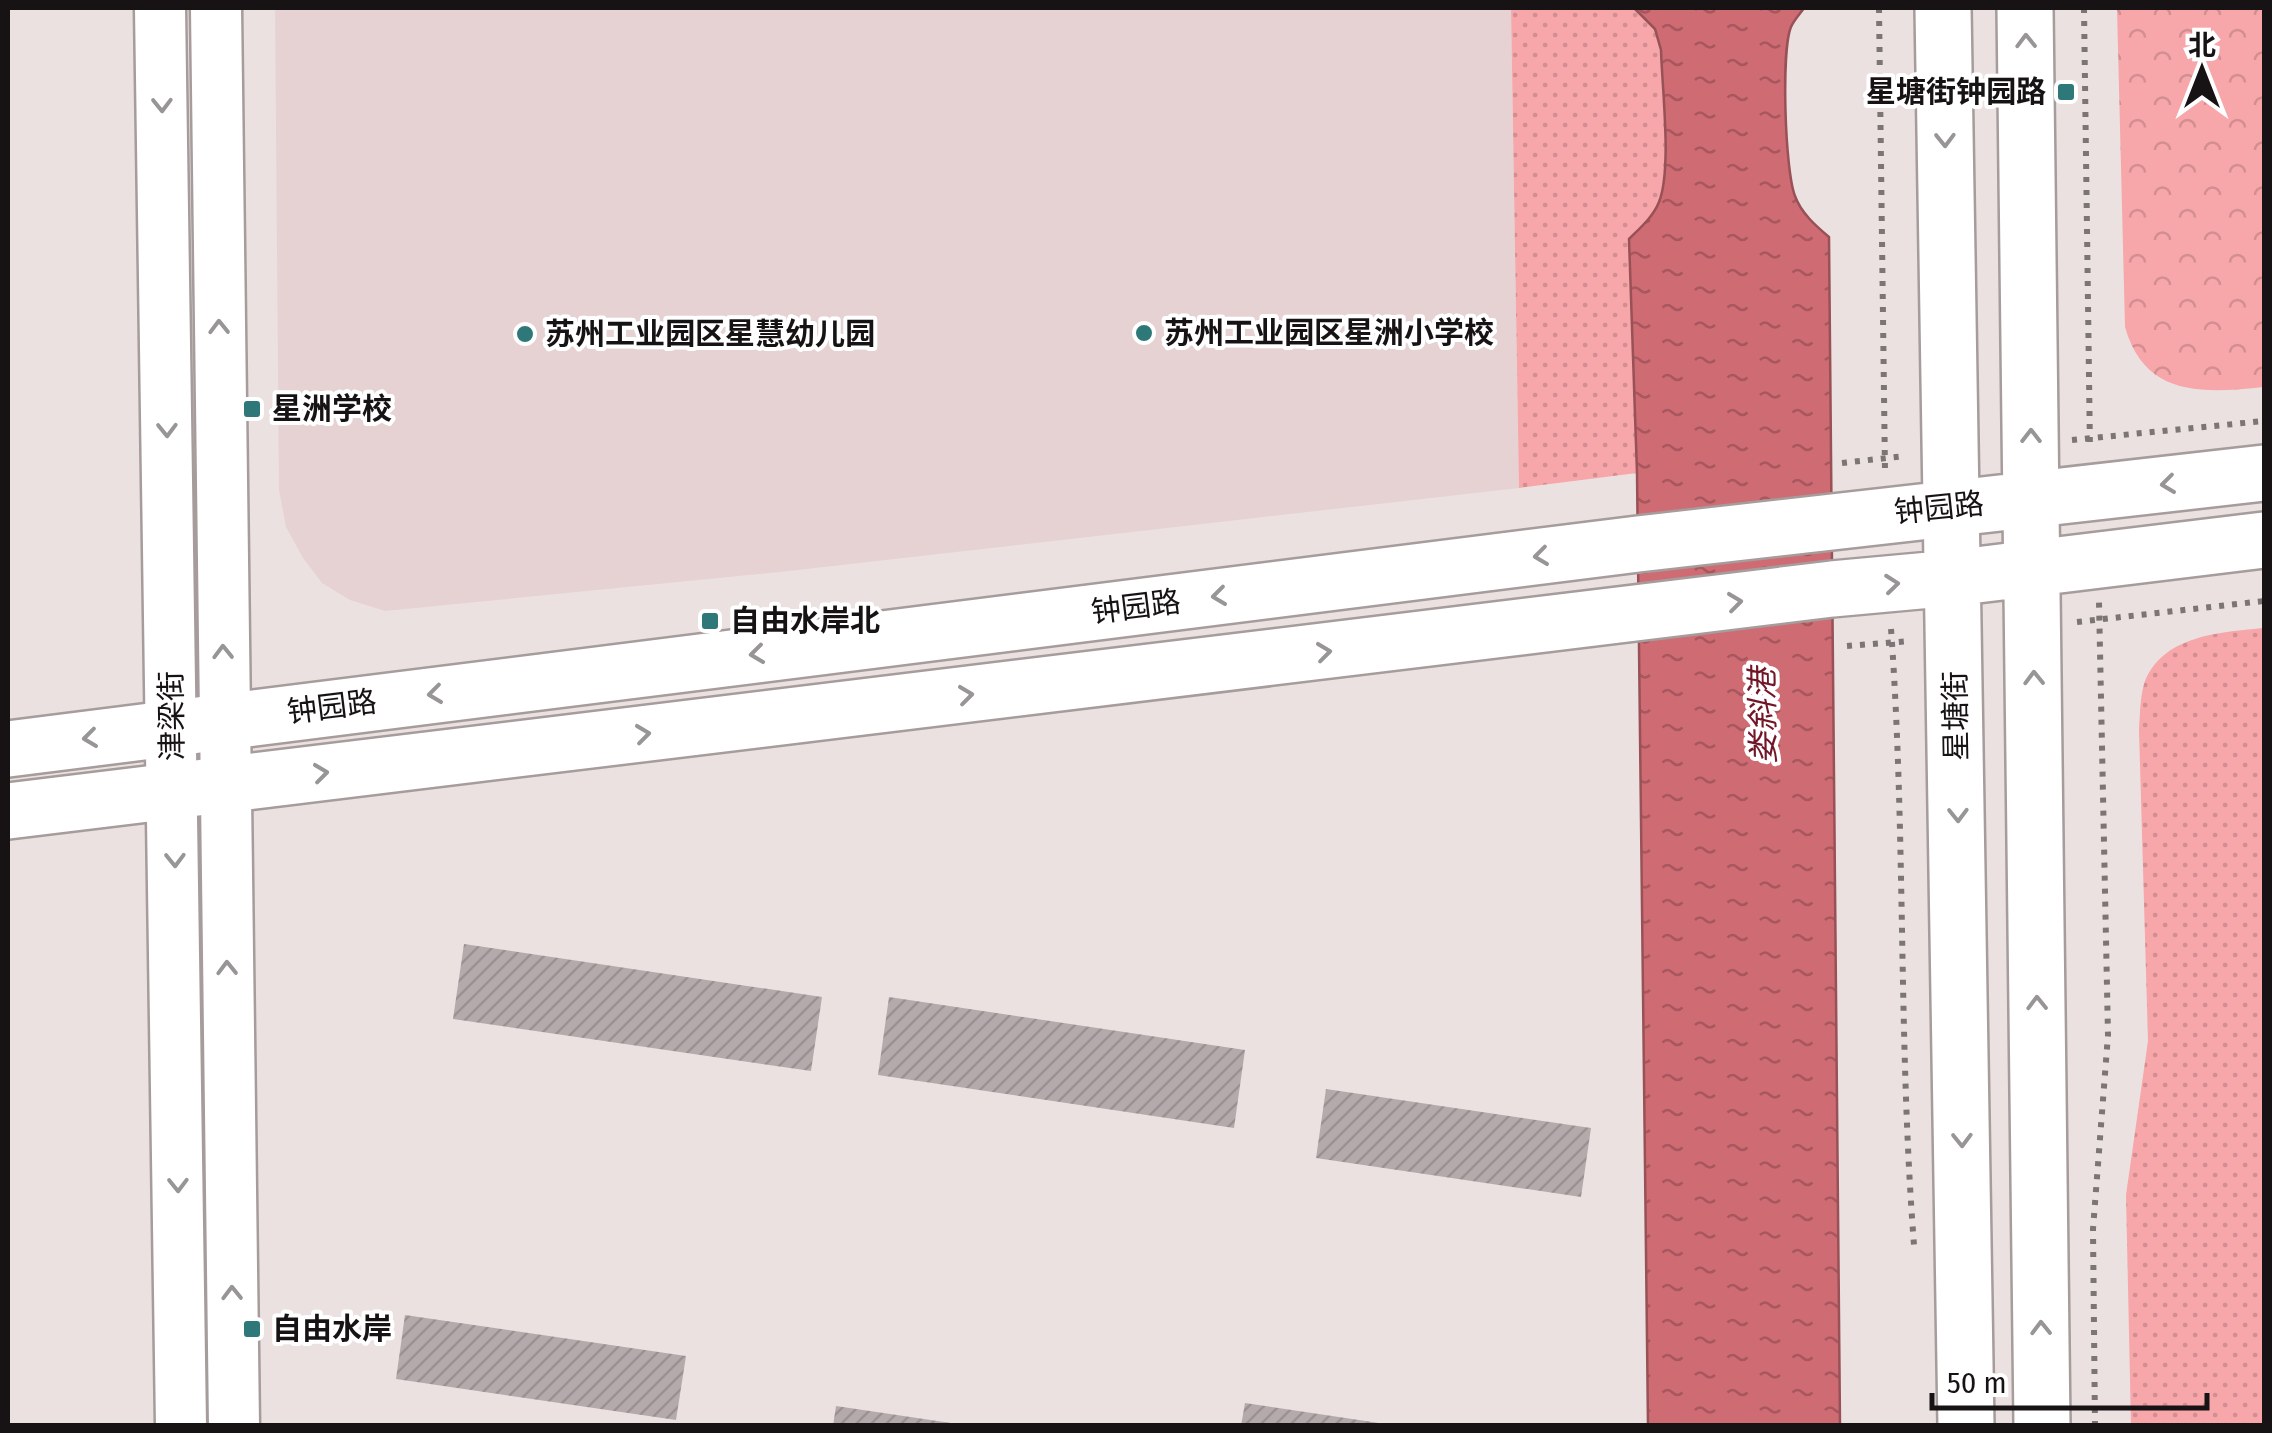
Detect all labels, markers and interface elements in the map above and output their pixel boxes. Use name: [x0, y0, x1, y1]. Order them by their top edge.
north arrow: [2152, 20, 2252, 120]
text: 北: [2188, 29, 2216, 62]
one-way arrow: [2015, 33, 2037, 48]
place label: 星塘街钟园路: [1866, 74, 2046, 110]
marker: 星塘街钟园路: [2055, 81, 2077, 103]
one-way arrow: [151, 98, 173, 113]
one-way arrow: [1935, 132, 1956, 148]
place label: 苏州工业园区星洲小学校: [1164, 315, 1494, 351]
place label: 苏州工业园区星慧幼儿园: [545, 316, 875, 352]
one-way arrow: [209, 319, 230, 335]
marker: 苏州工业园区星洲小学校: [1133, 322, 1155, 344]
marker: 苏州工业园区星慧幼儿园: [514, 323, 536, 345]
place label: 星洲学校: [272, 391, 392, 427]
marker: 星洲学校: [241, 398, 263, 420]
one-way arrow: [156, 422, 178, 438]
one-way arrow: [2020, 428, 2042, 444]
one-way arrow: [2159, 472, 2176, 493]
street label: 钟园路: [1892, 485, 1986, 531]
one-way arrow: [1533, 545, 1549, 566]
one-way arrow: [1884, 574, 1900, 596]
street label: 钟园路: [1089, 584, 1183, 630]
one-way arrow: [1210, 585, 1226, 606]
one-way arrow: [1727, 592, 1743, 613]
place label: 自由水岸北: [730, 603, 880, 639]
marker: 自由水岸北: [699, 610, 721, 632]
one-way arrow: [1316, 642, 1332, 663]
one-way arrow: [749, 643, 765, 664]
one-way arrow: [212, 644, 234, 660]
water label: 娄斜港: [1743, 664, 1783, 764]
one-way arrow: [2023, 670, 2044, 686]
street label: 津梁街: [153, 671, 191, 761]
street label: 星塘街: [1937, 671, 1975, 761]
one-way arrow: [427, 683, 443, 704]
street label: 钟园路: [285, 684, 379, 730]
one-way arrow: [959, 685, 975, 706]
one-way arrow: [636, 724, 652, 745]
one-way arrow: [81, 727, 98, 748]
one-way arrow: [313, 763, 329, 784]
one-way arrow: [1947, 807, 1968, 823]
one-way arrow: [164, 854, 186, 869]
one-way arrow: [216, 960, 238, 976]
one-way arrow: [2026, 995, 2048, 1010]
one-way arrow: [1951, 1132, 1973, 1148]
one-way arrow: [168, 1178, 189, 1194]
one-way arrow: [221, 1285, 243, 1300]
place label: 自由水岸: [272, 1311, 392, 1347]
marker: 自由水岸: [241, 1318, 263, 1340]
one-way arrow: [2030, 1320, 2052, 1336]
scale bar: [1932, 1348, 2207, 1410]
text: 50 m: [1947, 1365, 2007, 1401]

